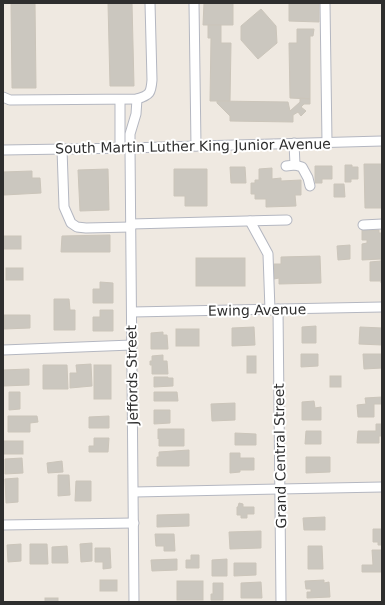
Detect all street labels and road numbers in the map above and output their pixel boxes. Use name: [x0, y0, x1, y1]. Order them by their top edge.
street label: South Martin Luther King Junior Avenue: [55, 136, 331, 156]
street label: Ewing Avenue: [208, 301, 306, 319]
street label: Jeffords Street: [123, 325, 141, 426]
street label: Grand Central Street: [271, 383, 289, 529]

